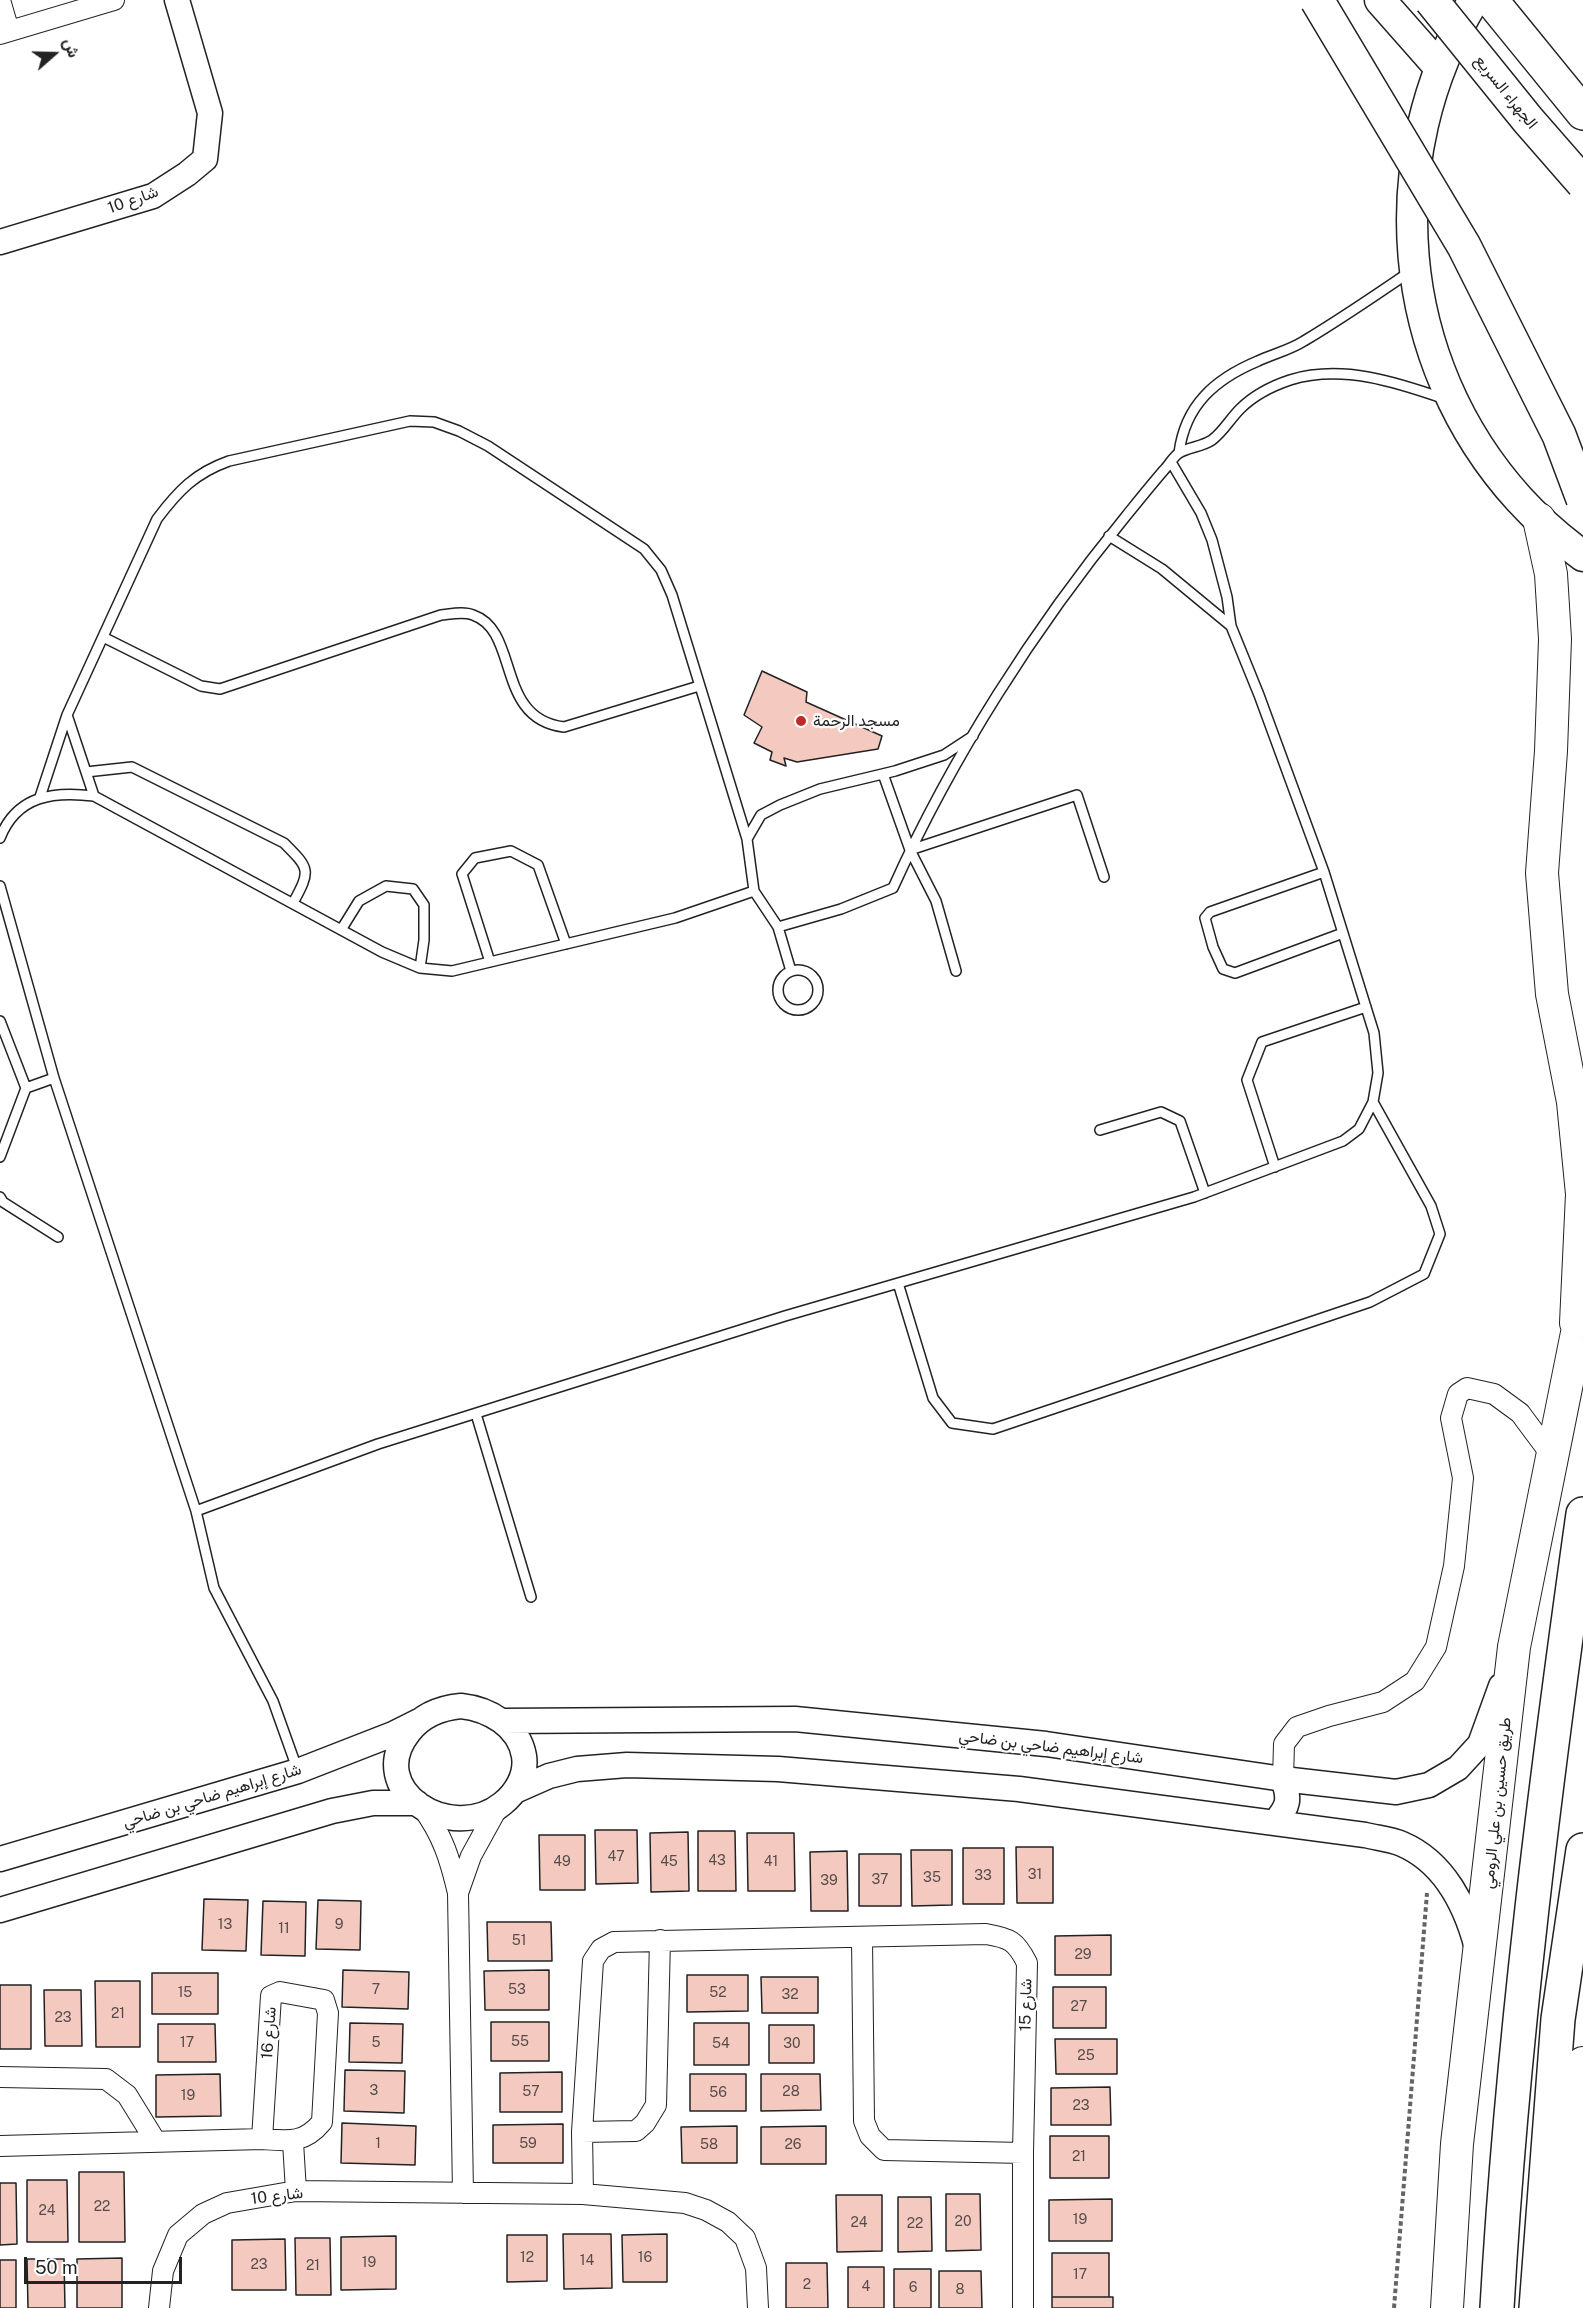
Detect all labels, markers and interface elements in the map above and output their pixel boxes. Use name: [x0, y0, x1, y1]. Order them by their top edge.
north arrow: [24, 24, 84, 84]
text: ش: [59, 35, 84, 60]
street label: الجهراء السريع: [1470, 51, 1542, 133]
street label: شارع 10: [105, 182, 161, 218]
place label: مسجد الرحمة: [813, 711, 900, 731]
marker: مسجد الرحمة: [794, 714, 808, 728]
street label: طريق حسين بن علي الرومي: [1478, 1716, 1516, 1890]
street label: شارع إبراهيم ضاحي بن ضاحي: [958, 1726, 1144, 1768]
street label: شارع إبراهيم ضاحي بن ضاحي: [120, 1760, 304, 1832]
house number: 47: [607, 1849, 625, 1865]
house number: 43: [708, 1853, 726, 1869]
house number: 49: [553, 1854, 571, 1870]
house number: 45: [660, 1854, 678, 1870]
house number: 41: [764, 1854, 778, 1870]
house number: 31: [1028, 1867, 1042, 1883]
house number: 33: [974, 1868, 992, 1884]
house number: 35: [923, 1870, 941, 1886]
house number: 37: [872, 1872, 888, 1888]
house number: 39: [820, 1873, 838, 1889]
house number: 13: [218, 1917, 232, 1933]
house number: 9: [335, 1917, 343, 1933]
house number: 11: [278, 1921, 290, 1937]
house number: 51: [512, 1933, 526, 1949]
house number: 29: [1074, 1947, 1092, 1963]
street label: شارع 15: [1016, 1978, 1036, 2032]
house number: 7: [372, 1982, 380, 1998]
house number: 53: [508, 1982, 526, 1998]
house number: 15: [178, 1985, 192, 2001]
house number: 52: [709, 1985, 727, 2001]
house number: 32: [781, 1987, 799, 2003]
house number: 27: [1071, 1999, 1087, 2015]
house number: 21: [111, 2006, 125, 2022]
street label: شارع 16: [258, 2006, 280, 2060]
house number: 23: [54, 2010, 72, 2026]
house number: 55: [511, 2034, 529, 2050]
house number: 17: [180, 2035, 194, 2051]
house number: 5: [372, 2035, 380, 2051]
house number: 54: [712, 2036, 730, 2052]
house number: 30: [783, 2036, 801, 2052]
house number: 25: [1077, 2048, 1095, 2064]
house number: 3: [370, 2083, 378, 2099]
house number: 57: [522, 2084, 540, 2100]
house number: 28: [782, 2084, 800, 2100]
house number: 56: [709, 2085, 727, 2101]
house number: 19: [181, 2088, 195, 2104]
house number: 23: [1072, 2098, 1090, 2114]
house number: 1: [375, 2136, 381, 2152]
house number: 59: [519, 2136, 537, 2152]
house number: 58: [700, 2137, 718, 2153]
house number: 26: [784, 2137, 802, 2153]
house number: 21: [1072, 2149, 1086, 2165]
street label: شارع 10: [250, 2183, 304, 2209]
house number: 22: [94, 2199, 110, 2215]
house number: 24: [38, 2203, 56, 2219]
house number: 19: [1073, 2212, 1087, 2228]
house number: 20: [955, 2214, 971, 2230]
house number: 24: [850, 2215, 868, 2231]
house number: 22: [907, 2216, 923, 2232]
scale bar: [27, 2245, 184, 2283]
house number: 12: [520, 2250, 534, 2266]
house number: 16: [638, 2250, 652, 2266]
house number: 14: [580, 2253, 594, 2269]
house number: 19: [362, 2255, 376, 2271]
text: 50 m: [35, 2257, 78, 2278]
house number: 23: [250, 2257, 268, 2273]
house number: 21: [306, 2258, 320, 2274]
house number: 17: [1073, 2267, 1087, 2283]
house number: 2: [803, 2277, 811, 2293]
house number: 4: [862, 2279, 870, 2295]
house number: 6: [909, 2280, 917, 2296]
house number: 8: [955, 2282, 965, 2298]

